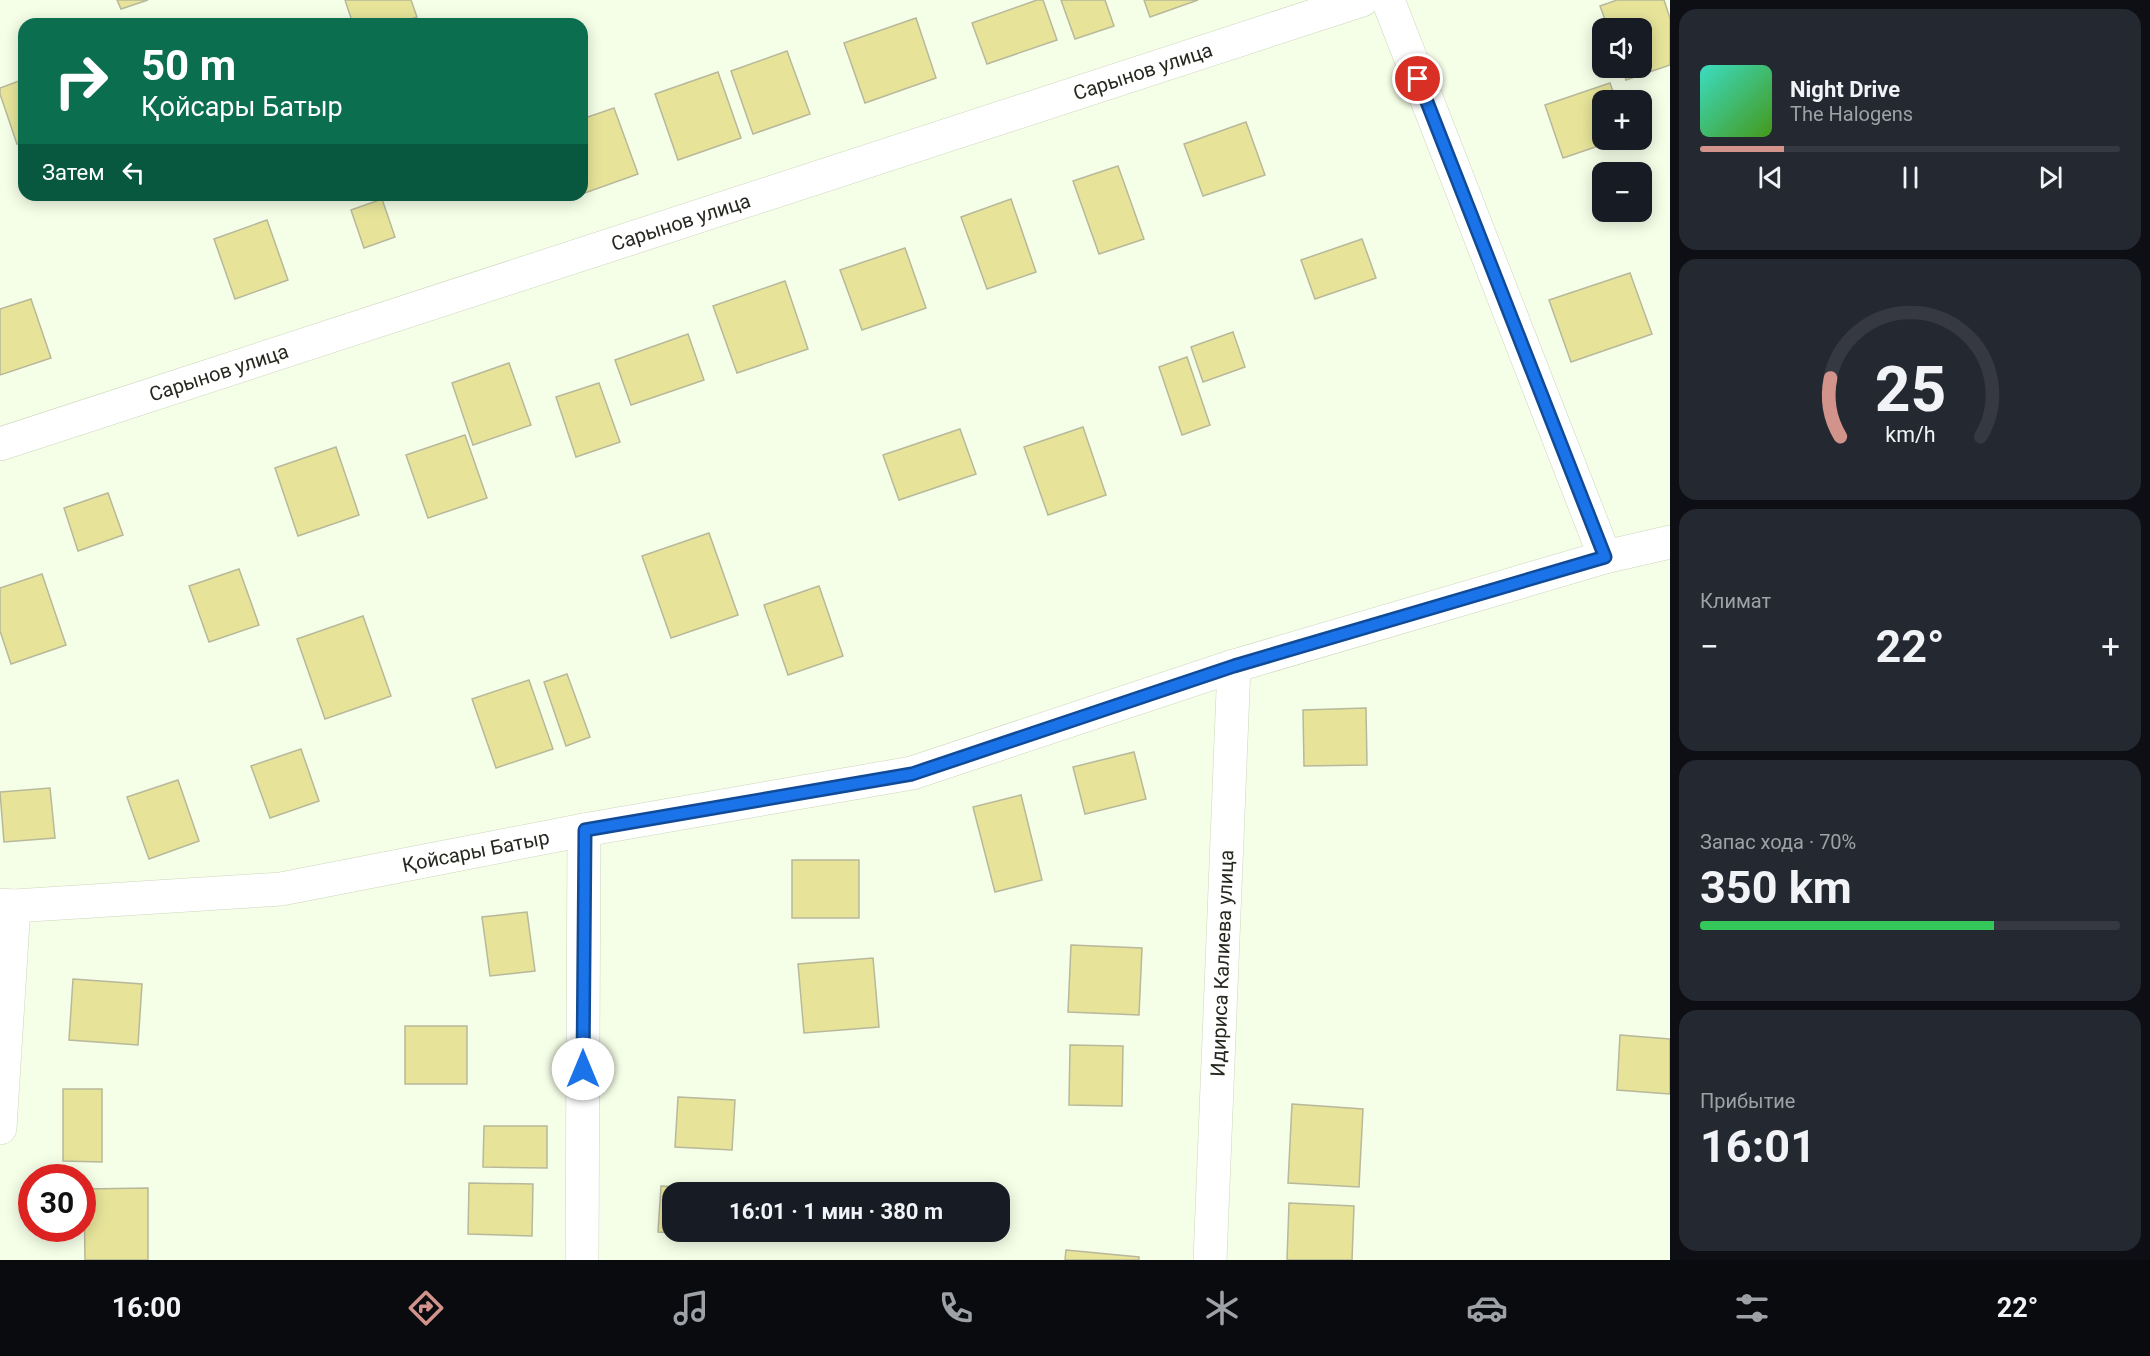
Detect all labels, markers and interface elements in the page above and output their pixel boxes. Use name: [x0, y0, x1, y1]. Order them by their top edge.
map controls: [1592, 18, 1652, 222]
button: sound: [1592, 18, 1652, 78]
street label: Сарынов улица: [1070, 38, 1215, 105]
text: 50 m: [141, 41, 236, 90]
icon: right: [42, 42, 120, 120]
pin: [1392, 53, 1443, 104]
icon: arrive: [1401, 62, 1434, 95]
text: Night Drive: [1790, 77, 1900, 102]
button: +: [1592, 90, 1652, 150]
text: Қойсары Батыр: [141, 91, 343, 123]
text: The Halogens: [1790, 102, 1913, 126]
icon: left: [117, 156, 150, 189]
text: Затем: [42, 160, 105, 185]
icon: previous: [1754, 161, 1787, 194]
icon: pause: [1894, 161, 1927, 194]
icon: next: [2034, 161, 2067, 194]
button: −: [1592, 162, 1652, 222]
street label: Сарынов улица: [608, 188, 753, 256]
street label: Сарынов улица: [146, 339, 291, 407]
text: 25: [1874, 353, 1946, 426]
text: km/h: [1885, 422, 1935, 447]
text: Климат: [1700, 589, 1771, 613]
text: 22°: [1875, 620, 1945, 673]
text: −: [1700, 627, 1719, 666]
text: +: [2101, 627, 2120, 666]
street label: Қойсары Батыр: [400, 825, 551, 877]
text: Запас хода · 70%: [1700, 830, 1856, 854]
street label: Идириса Калиева улица: [1205, 849, 1239, 1077]
text: 350 km: [1700, 861, 1852, 914]
position arrow: [551, 1037, 615, 1101]
text: Прибытие: [1700, 1089, 1795, 1113]
text: 16:01: [1700, 1120, 1816, 1173]
speed limit sign: 30: [18, 1164, 96, 1242]
text: 16:01 · 1 мин · 380 m: [729, 1199, 943, 1224]
icon: directions: [405, 1287, 447, 1329]
icon: music: [670, 1287, 712, 1329]
icon: phone: [935, 1287, 977, 1329]
icon: climate: [1201, 1287, 1243, 1329]
icon: car: [1466, 1287, 1508, 1329]
icon: filters: [1731, 1287, 1773, 1329]
text: 16:00: [112, 1292, 181, 1324]
text: 22°: [1997, 1292, 2038, 1324]

